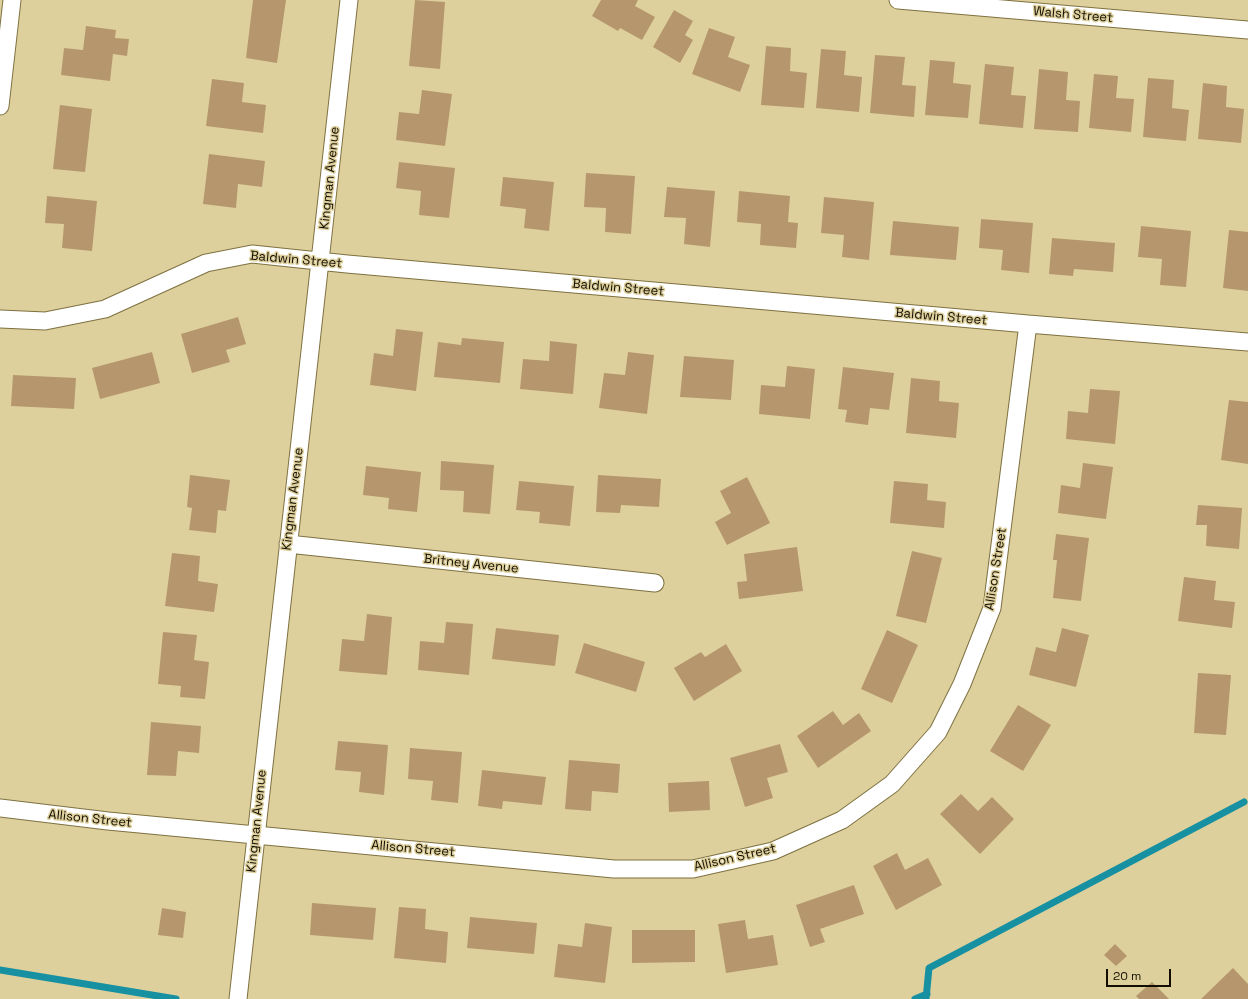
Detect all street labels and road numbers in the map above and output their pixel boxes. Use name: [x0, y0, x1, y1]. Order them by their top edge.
street label: Walsh Street: [1033, 4, 1113, 26]
street label: Kingman Avenue: [317, 126, 343, 230]
street label: Baldwin Street: [249, 248, 343, 272]
street label: Baldwin Street: [571, 276, 665, 300]
street label: Baldwin Street: [894, 305, 988, 329]
street label: Kingman Avenue: [279, 447, 307, 551]
street label: Allison Street: [982, 526, 1010, 612]
street label: Britney Avenue: [423, 551, 519, 577]
street label: Kingman Avenue: [244, 769, 270, 873]
street label: Allison Street: [48, 807, 132, 831]
street label: Allison Street: [371, 838, 455, 860]
street label: Allison Street: [692, 841, 778, 875]

